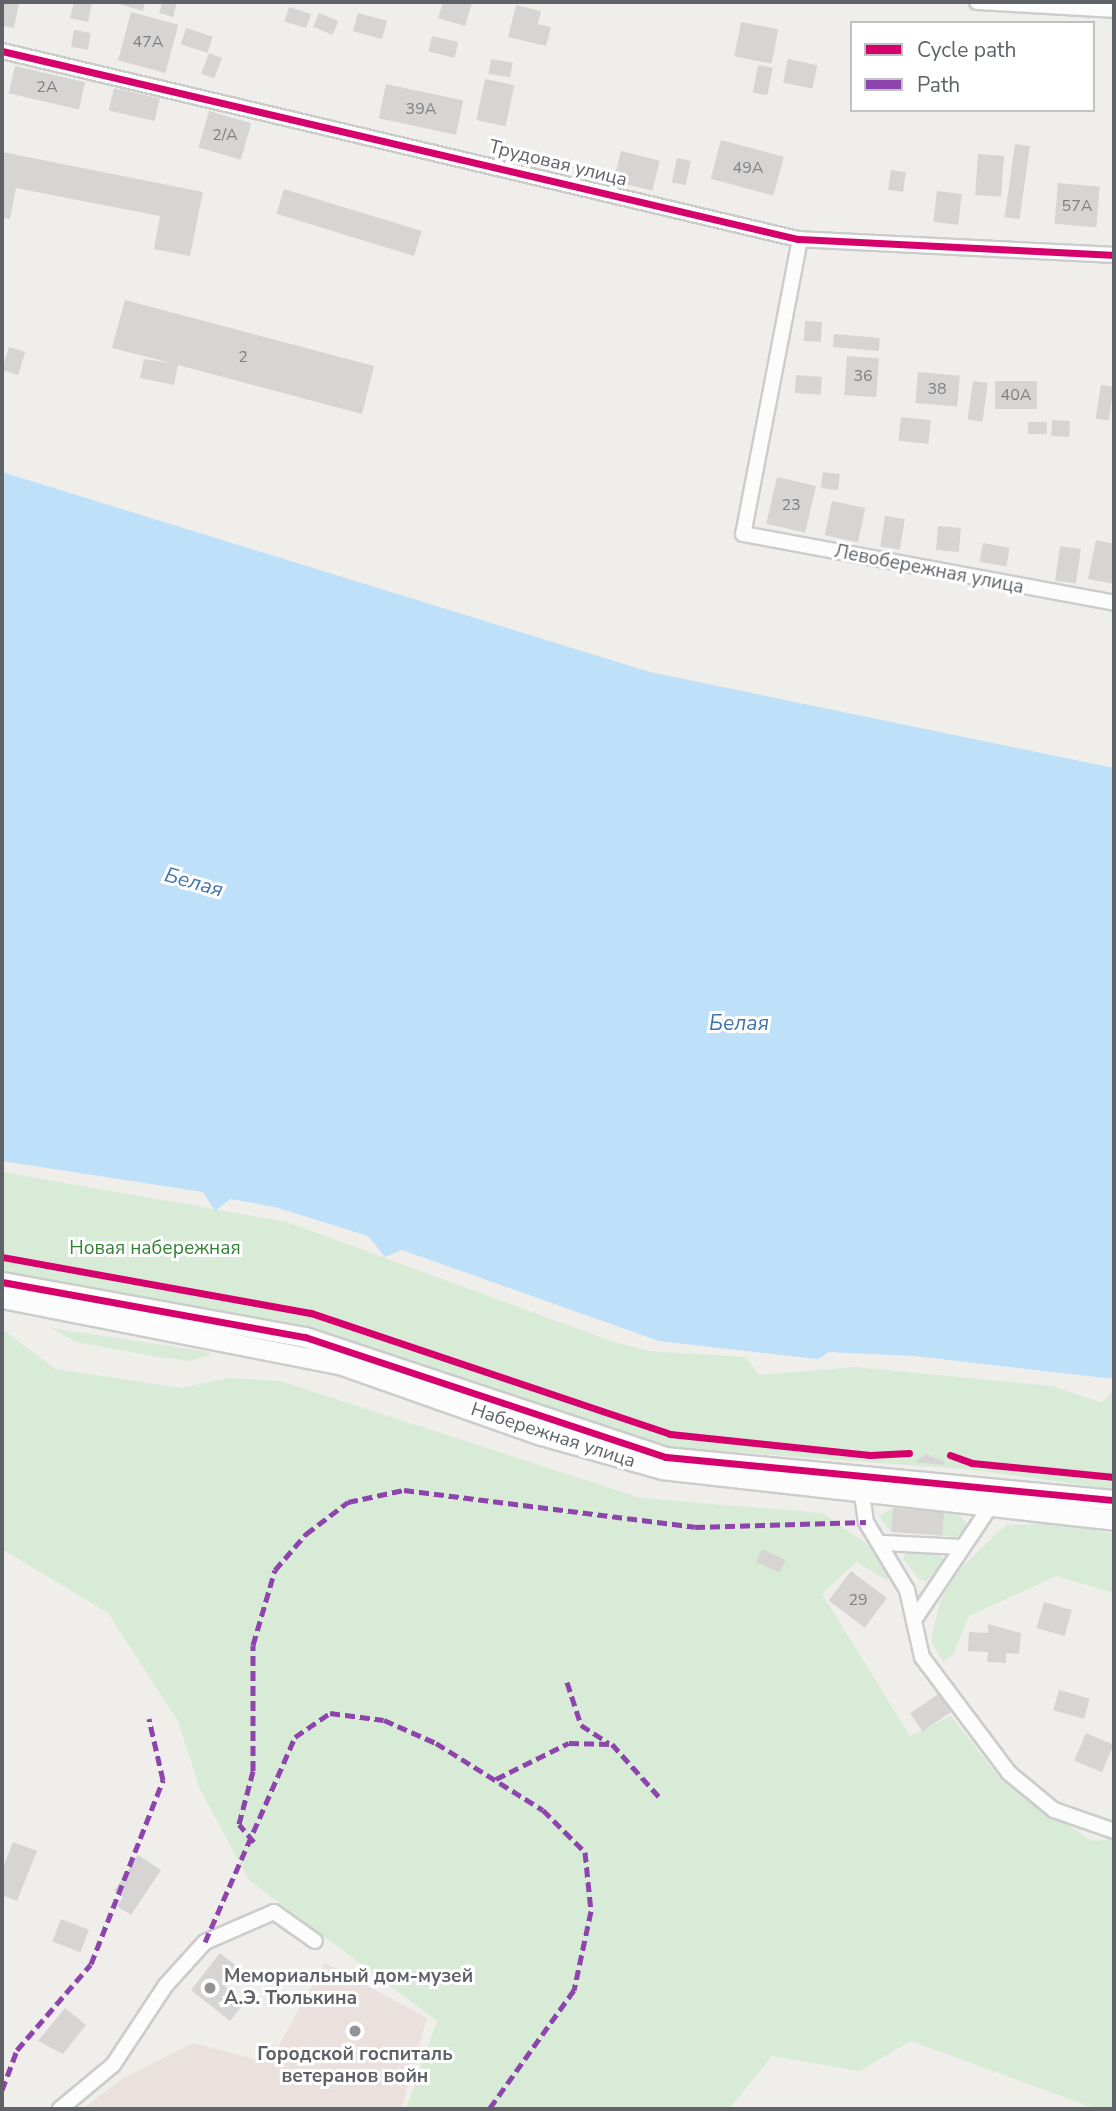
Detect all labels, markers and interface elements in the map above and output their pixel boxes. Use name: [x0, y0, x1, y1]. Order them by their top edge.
legend: [850, 21, 1095, 112]
house number: 47А: [133, 32, 163, 52]
text: Cycle path: [917, 36, 1016, 64]
text: Path: [917, 71, 960, 99]
house number: 2А: [36, 77, 58, 97]
house number: 39А: [406, 99, 436, 119]
house number: 2/А: [212, 125, 238, 145]
street label: Трудовая улица: [487, 136, 629, 192]
house number: 49А: [733, 158, 763, 178]
house number: 57А: [1062, 196, 1092, 216]
house number: 2: [238, 347, 248, 367]
house number: 36: [853, 366, 873, 386]
house number: 38: [927, 379, 947, 399]
house number: 40А: [1001, 385, 1031, 405]
house number: 23: [781, 495, 801, 515]
street label: Левобережная улица: [832, 540, 1026, 600]
water label: Белая: [162, 862, 226, 902]
water label: Белая: [709, 1010, 769, 1036]
park label: Новая набережная: [69, 1238, 241, 1260]
street label: Набережная улица: [468, 1399, 638, 1473]
house number: 29: [848, 1590, 868, 1610]
place label: Мемориальный дом-музей А.Э. Тюлькина: [224, 1966, 473, 2010]
marker: Мемориальный дом-музей А.Э. Тюлькина: [202, 1980, 218, 1996]
marker: Городской госпиталь ветеранов войн: [345, 2021, 365, 2041]
place label: Городской госпиталь ветеранов войн: [257, 2044, 453, 2088]

